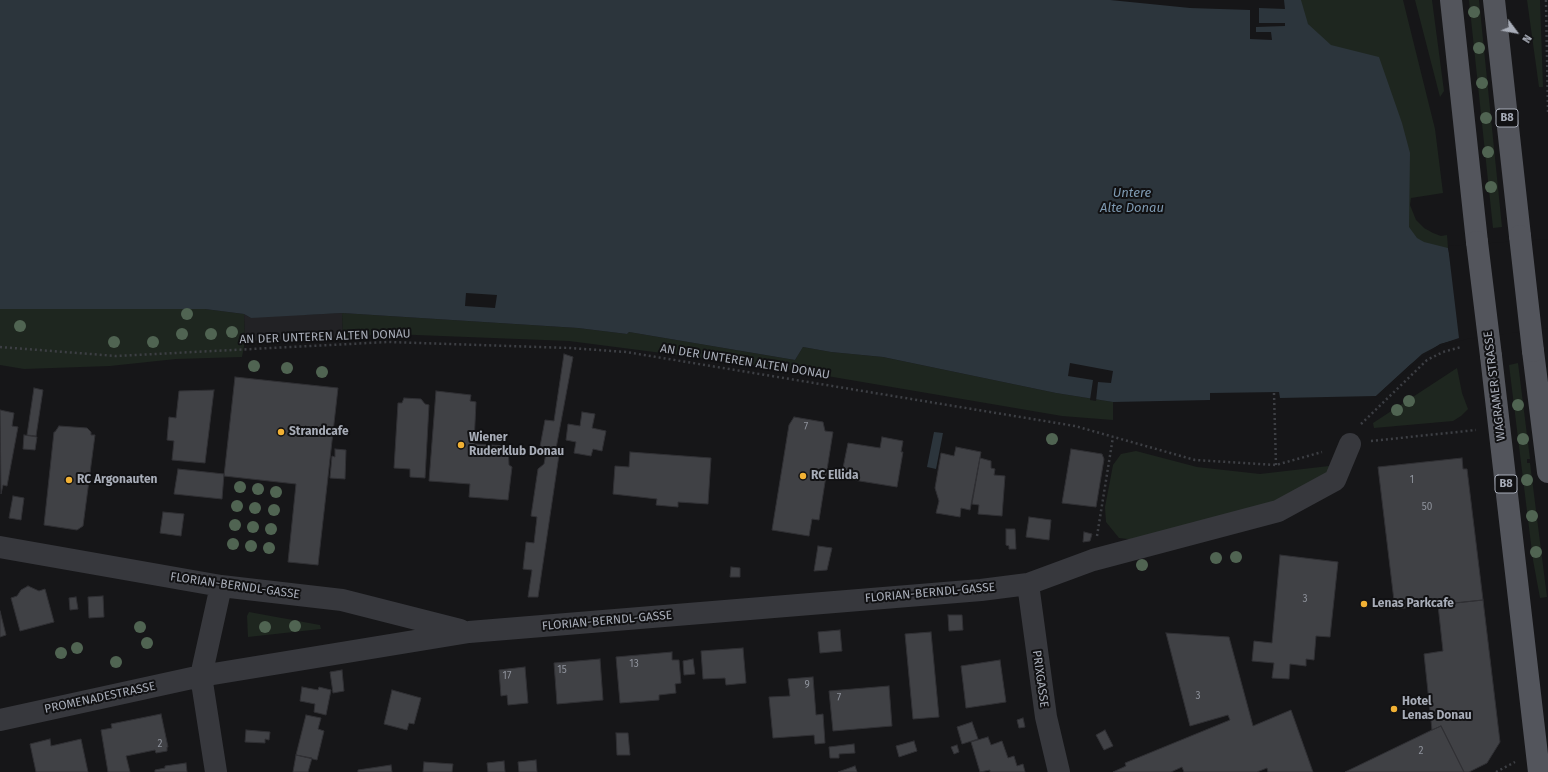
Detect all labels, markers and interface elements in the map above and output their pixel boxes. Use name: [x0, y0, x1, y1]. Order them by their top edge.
north arrow: [1496, 12, 1536, 52]
text: N: [1519, 32, 1534, 45]
road number: B8: [1496, 109, 1518, 127]
water label: Untere Alte Donau: [1100, 185, 1164, 216]
street label: AN DER UNTEREN ALTEN DONAU: [239, 327, 411, 347]
street label: WAGRAMER STRASSE: [1481, 330, 1509, 442]
street label: AN DER UNTEREN ALTEN DONAU: [659, 341, 831, 383]
house number: 7: [804, 421, 808, 433]
place label: Strandcafe: [289, 425, 349, 439]
marker: Strandcafe: [276, 427, 286, 437]
place label: Wiener Ruderklub Donau: [469, 431, 564, 459]
marker: Wiener Ruderklub Donau: [456, 440, 466, 450]
place label: RC Ellida: [811, 469, 858, 483]
marker: RC Ellida: [798, 471, 808, 481]
place label: RC Argonauten: [77, 473, 157, 487]
house number: 1: [1410, 474, 1414, 486]
marker: RC Argonauten: [64, 475, 74, 485]
road number: B8: [1495, 475, 1517, 493]
house number: 50: [1422, 501, 1432, 513]
street label: FLORIAN-BERNDL-GASSE: [169, 570, 301, 602]
street label: FLORIAN-BERNDL-GASSE: [864, 580, 996, 606]
house number: 3: [1303, 593, 1307, 605]
place label: Lenas Parkcafe: [1372, 597, 1454, 611]
marker: Lenas Parkcafe: [1359, 599, 1369, 609]
street label: FLORIAN-BERNDL-GASSE: [541, 608, 673, 634]
street label: PRIXGASSE: [1029, 649, 1051, 709]
house number: 13: [629, 658, 639, 670]
house number: 15: [557, 664, 567, 676]
house number: 17: [503, 670, 511, 682]
street label: PROMENADESTRASSE: [43, 679, 157, 717]
house number: 9: [804, 679, 810, 691]
house number: 3: [1196, 690, 1200, 702]
house number: 7: [837, 692, 841, 704]
place label: Hotel Lenas Donau: [1402, 695, 1472, 723]
marker: Hotel Lenas Donau: [1389, 704, 1399, 714]
house number: 2: [158, 738, 162, 750]
house number: 2: [1419, 745, 1423, 757]

